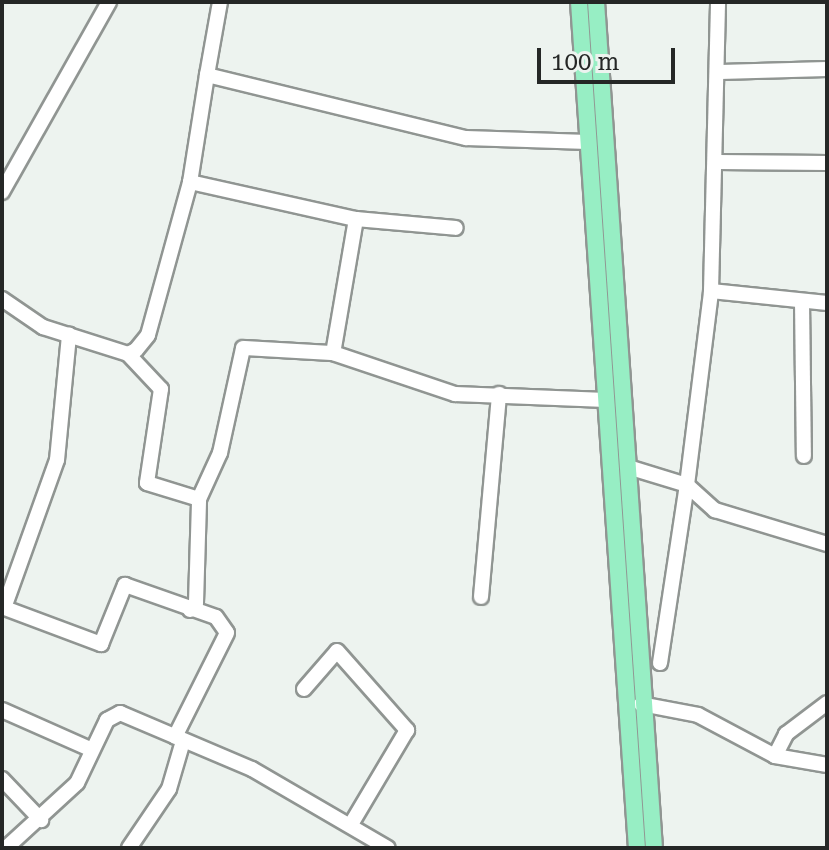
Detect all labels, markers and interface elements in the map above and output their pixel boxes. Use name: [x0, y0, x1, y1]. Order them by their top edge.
scale bar: [541, 32, 679, 82]
text: 100 m: [551, 48, 619, 76]

